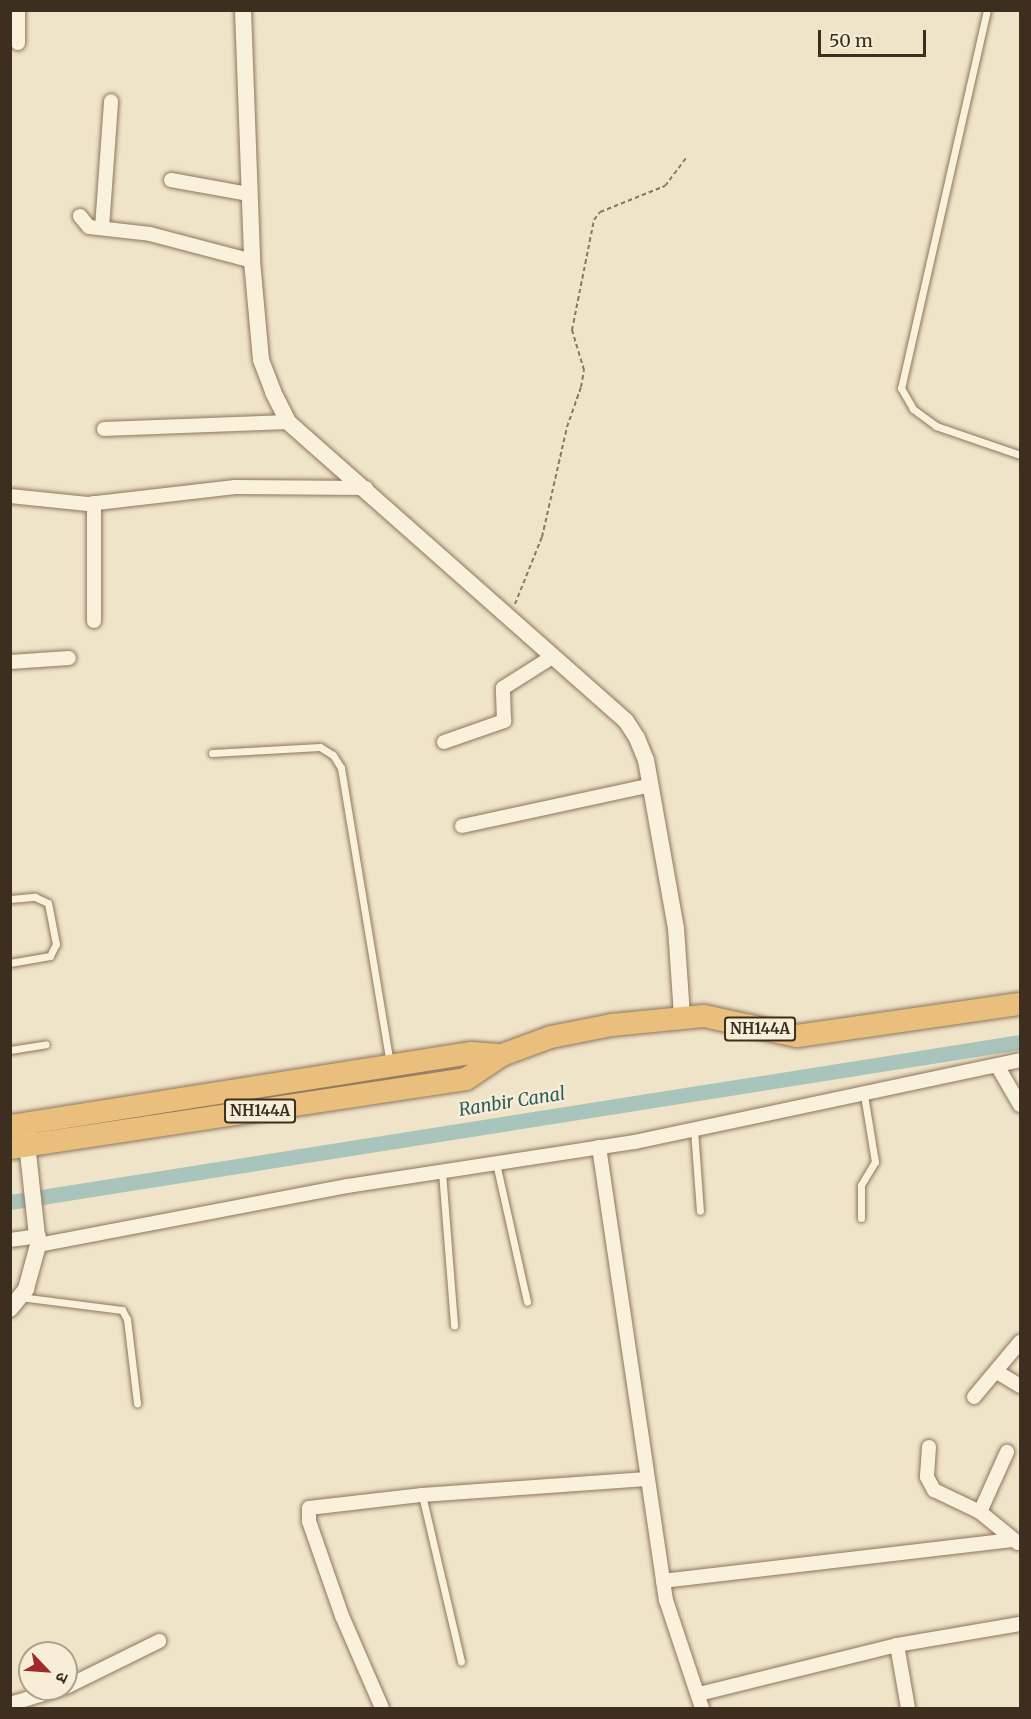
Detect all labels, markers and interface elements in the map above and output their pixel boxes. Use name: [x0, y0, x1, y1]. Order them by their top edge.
scale bar: [821, 18, 929, 56]
text: 50 m: [829, 29, 873, 52]
road number: NH144A: [724, 1017, 796, 1041]
water label: Ranbir Canal: [457, 1083, 567, 1121]
road number: NH144A: [224, 1099, 296, 1123]
north arrow: [18, 1641, 78, 1701]
text: उ: [51, 1669, 74, 1686]

